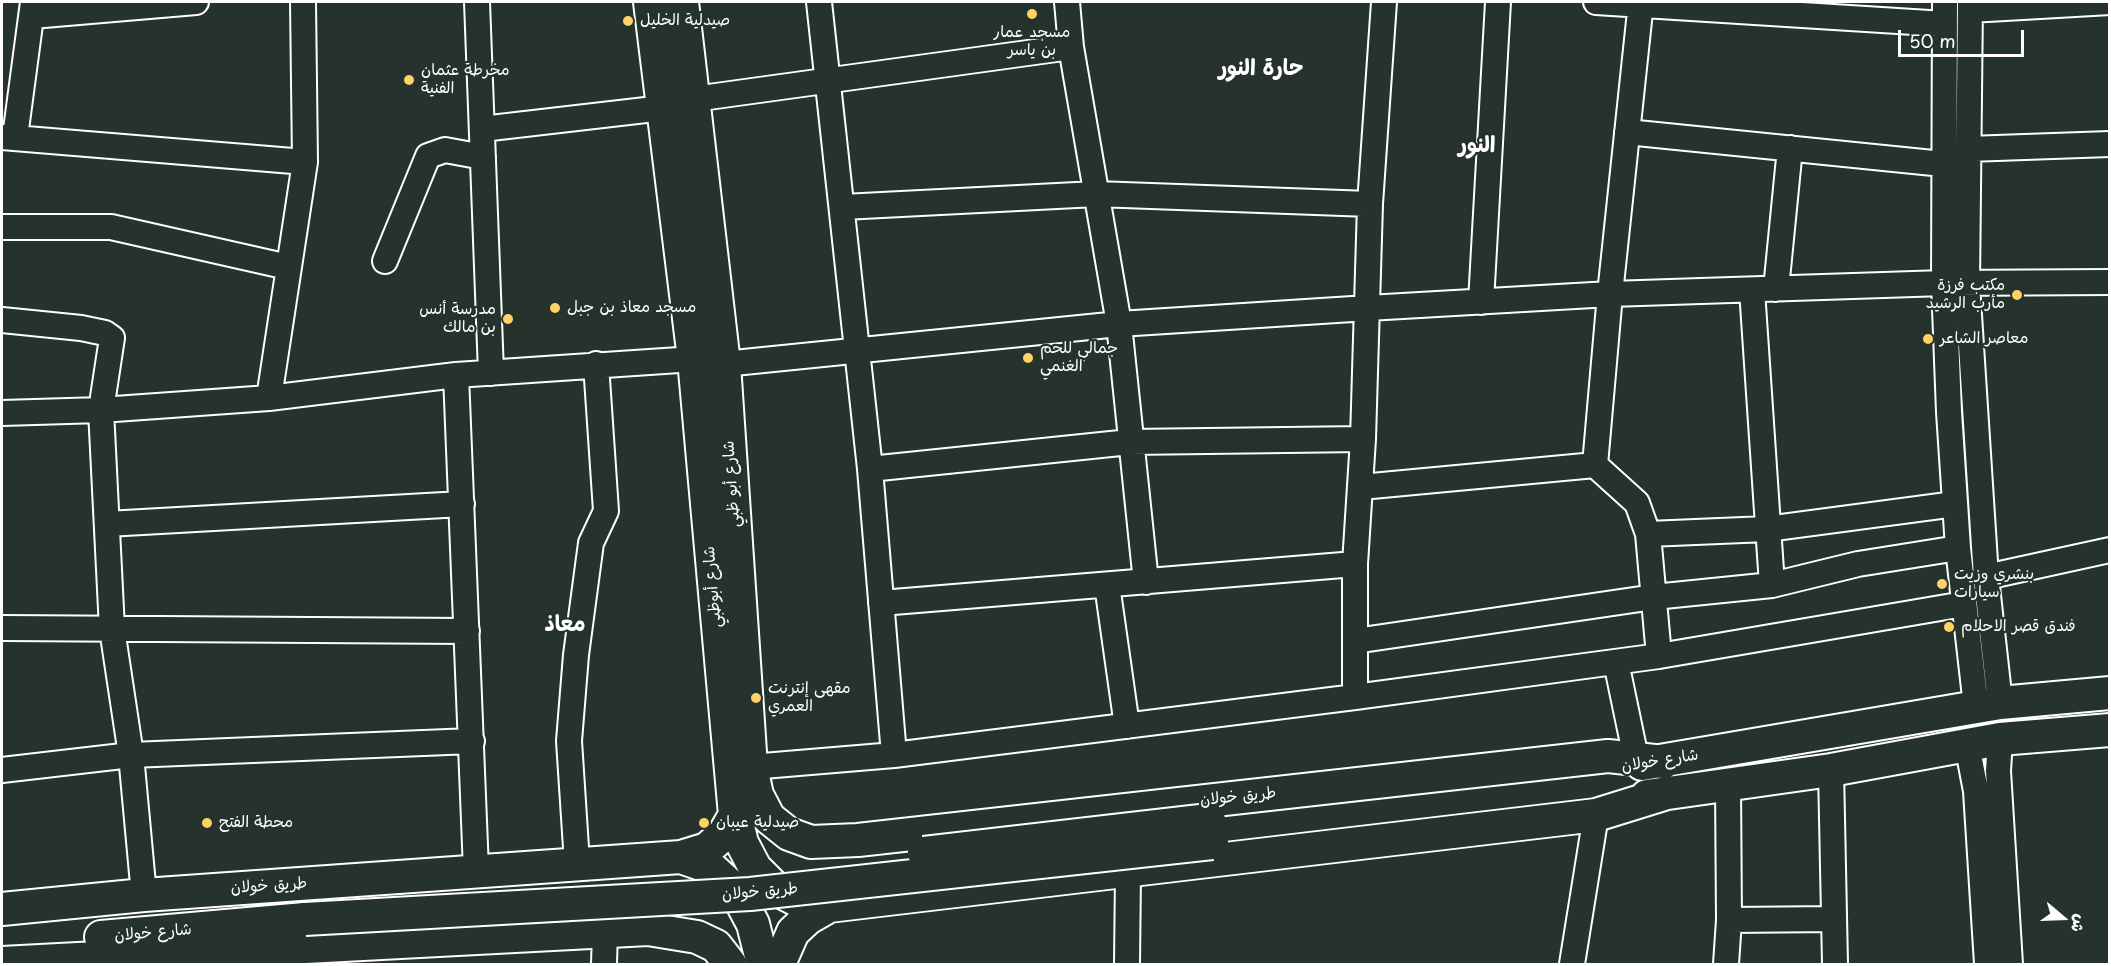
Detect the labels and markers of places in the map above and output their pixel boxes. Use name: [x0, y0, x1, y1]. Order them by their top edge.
marker: مسجد عمار بن ياسر: [1025, 7, 1039, 21]
place label: صيدلية الخليل: [640, 11, 730, 31]
marker: صيدلية الخليل: [621, 14, 635, 28]
place label: مسجد عمار بن ياسر: [994, 23, 1070, 61]
place label: مخرطة عثمان الفنية: [421, 61, 509, 99]
marker: مخرطة عثمان الفنية: [402, 73, 416, 87]
place label: مكتب فرزة مأرب الرشيد: [1926, 276, 2005, 314]
marker: مكتب فرزة مأرب الرشيد: [2010, 288, 2024, 302]
place label: مسجد معاذ بن جبل: [567, 298, 696, 318]
place label: مدرسة أنس بن مالك: [419, 300, 496, 338]
marker: مسجد معاذ بن جبل: [548, 301, 562, 315]
marker: مدرسة أنس بن مالك: [501, 312, 515, 326]
place label: معاصر الشاعر: [1940, 329, 2029, 349]
marker: معاصر الشاعر: [1921, 332, 1935, 346]
place label: جمالي للحم الغنمي: [1040, 339, 1118, 377]
marker: جمالي للحم الغنمي: [1021, 351, 1035, 365]
place label: بنشري وزيت سيارات: [1954, 565, 2034, 603]
marker: بنشري وزيت سيارات: [1935, 577, 1949, 591]
place label: فندق قصر الاحلام: [1961, 617, 2076, 637]
marker: فندق قصر الاحلام: [1942, 620, 1956, 634]
place label: مقهى إنترنت العمري: [768, 679, 851, 717]
marker: مقهى إنترنت العمري: [749, 691, 763, 705]
place label: محطة الفتح: [219, 813, 293, 833]
place label: صيدلية عيبان: [716, 813, 799, 833]
marker: محطة الفتح: [200, 816, 214, 830]
marker: صيدلية عيبان: [697, 816, 711, 830]

